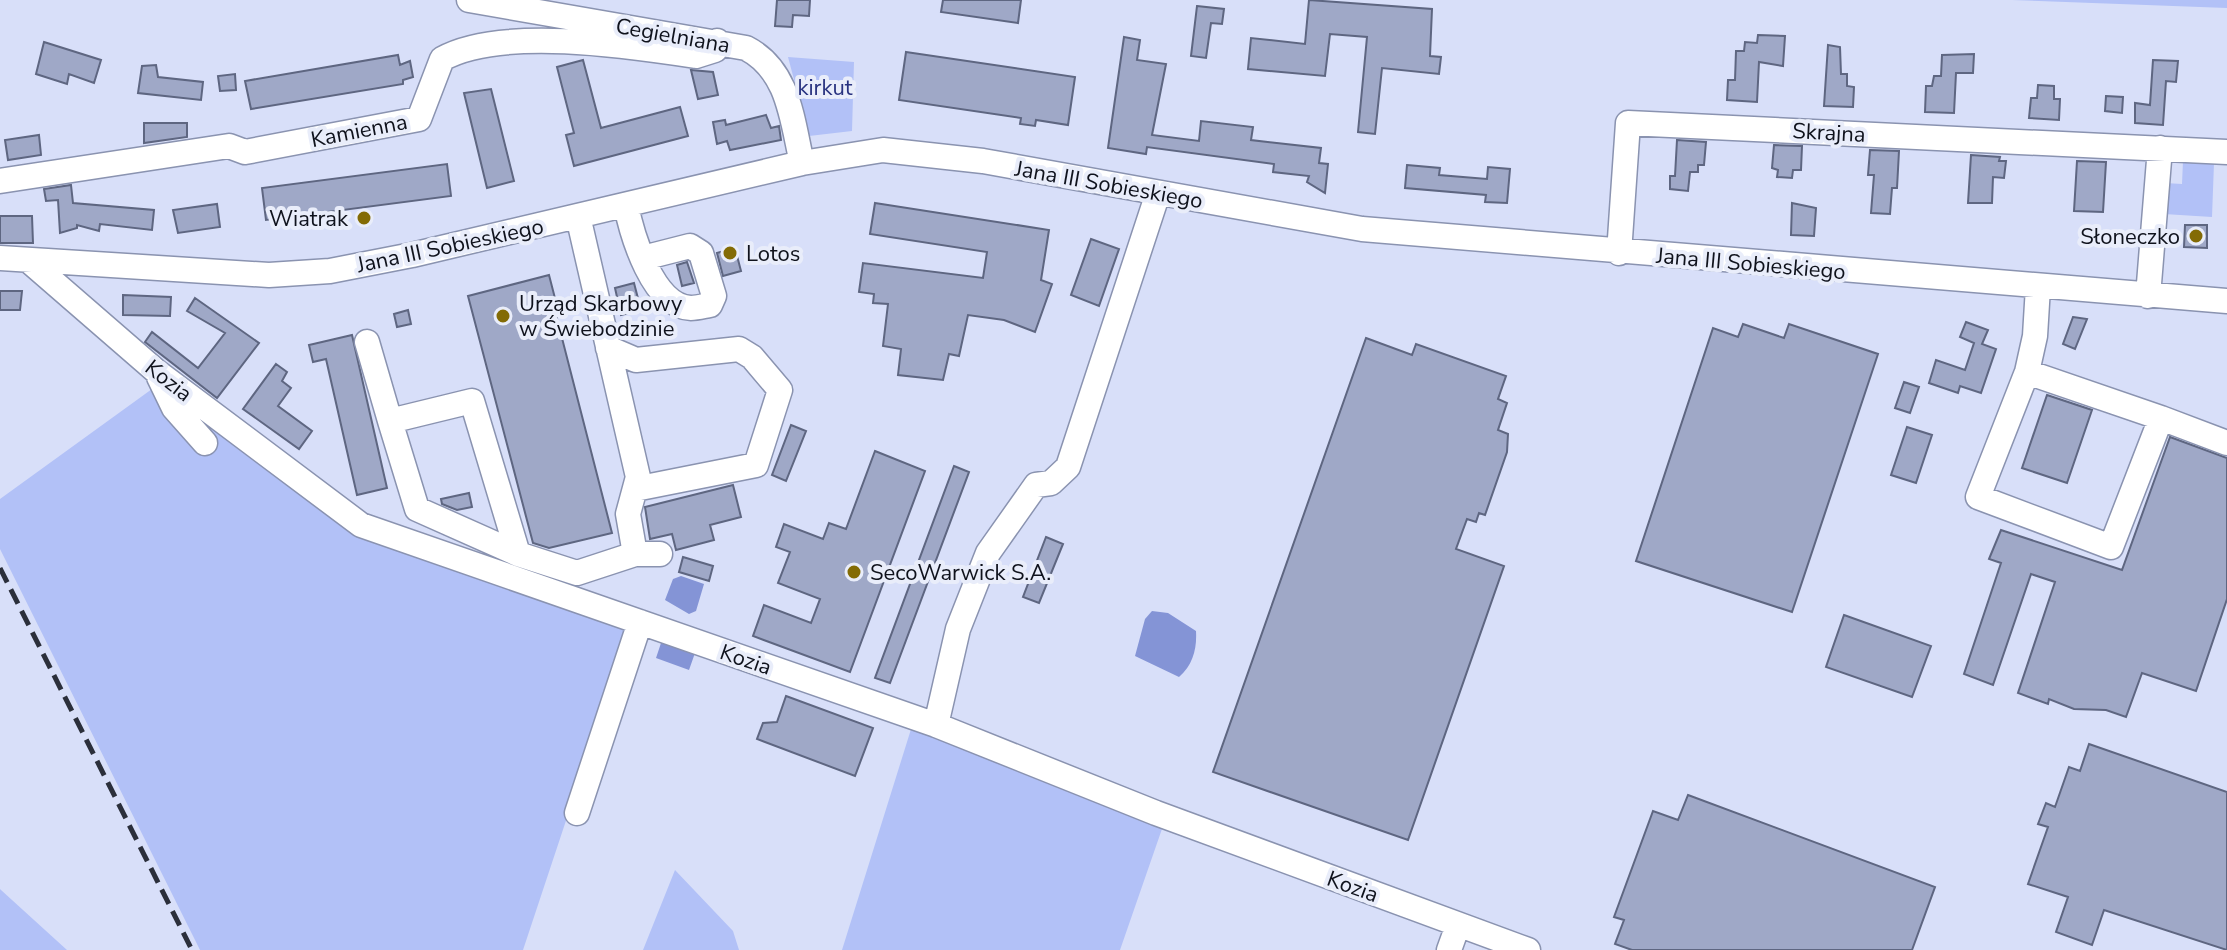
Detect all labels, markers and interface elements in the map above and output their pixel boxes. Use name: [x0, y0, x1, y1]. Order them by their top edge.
street label: Cegielniana: [613, 11, 732, 61]
park label: kirkut: [797, 73, 853, 103]
street label: Kamienna: [308, 107, 410, 155]
street label: Skrajna: [1792, 116, 1866, 150]
street label: Jana III Sobieskiego: [1012, 154, 1205, 216]
place label: Wiatrak: [269, 204, 349, 234]
marker: Wiatrak: [355, 209, 373, 227]
street label: Jana III Sobieskiego: [353, 212, 546, 281]
place label: Słoneczko: [2080, 222, 2180, 252]
marker: Słoneczko: [2187, 227, 2205, 245]
place label: Lotos: [746, 239, 800, 269]
street label: Jana III Sobieskiego: [1654, 241, 1847, 287]
marker: Lotos: [721, 244, 739, 262]
place label: Urząd Skarbowy w Świebodzinie: [519, 289, 683, 344]
marker: Urząd Skarbowy w Świebodzinie: [494, 307, 512, 325]
street label: Kozia: [138, 353, 198, 409]
place label: SecoWarwick S.A.: [870, 558, 1051, 588]
marker: SecoWarwick S.A.: [845, 563, 863, 581]
street label: Kozia: [716, 637, 775, 683]
street label: Kozia: [1323, 864, 1382, 910]

